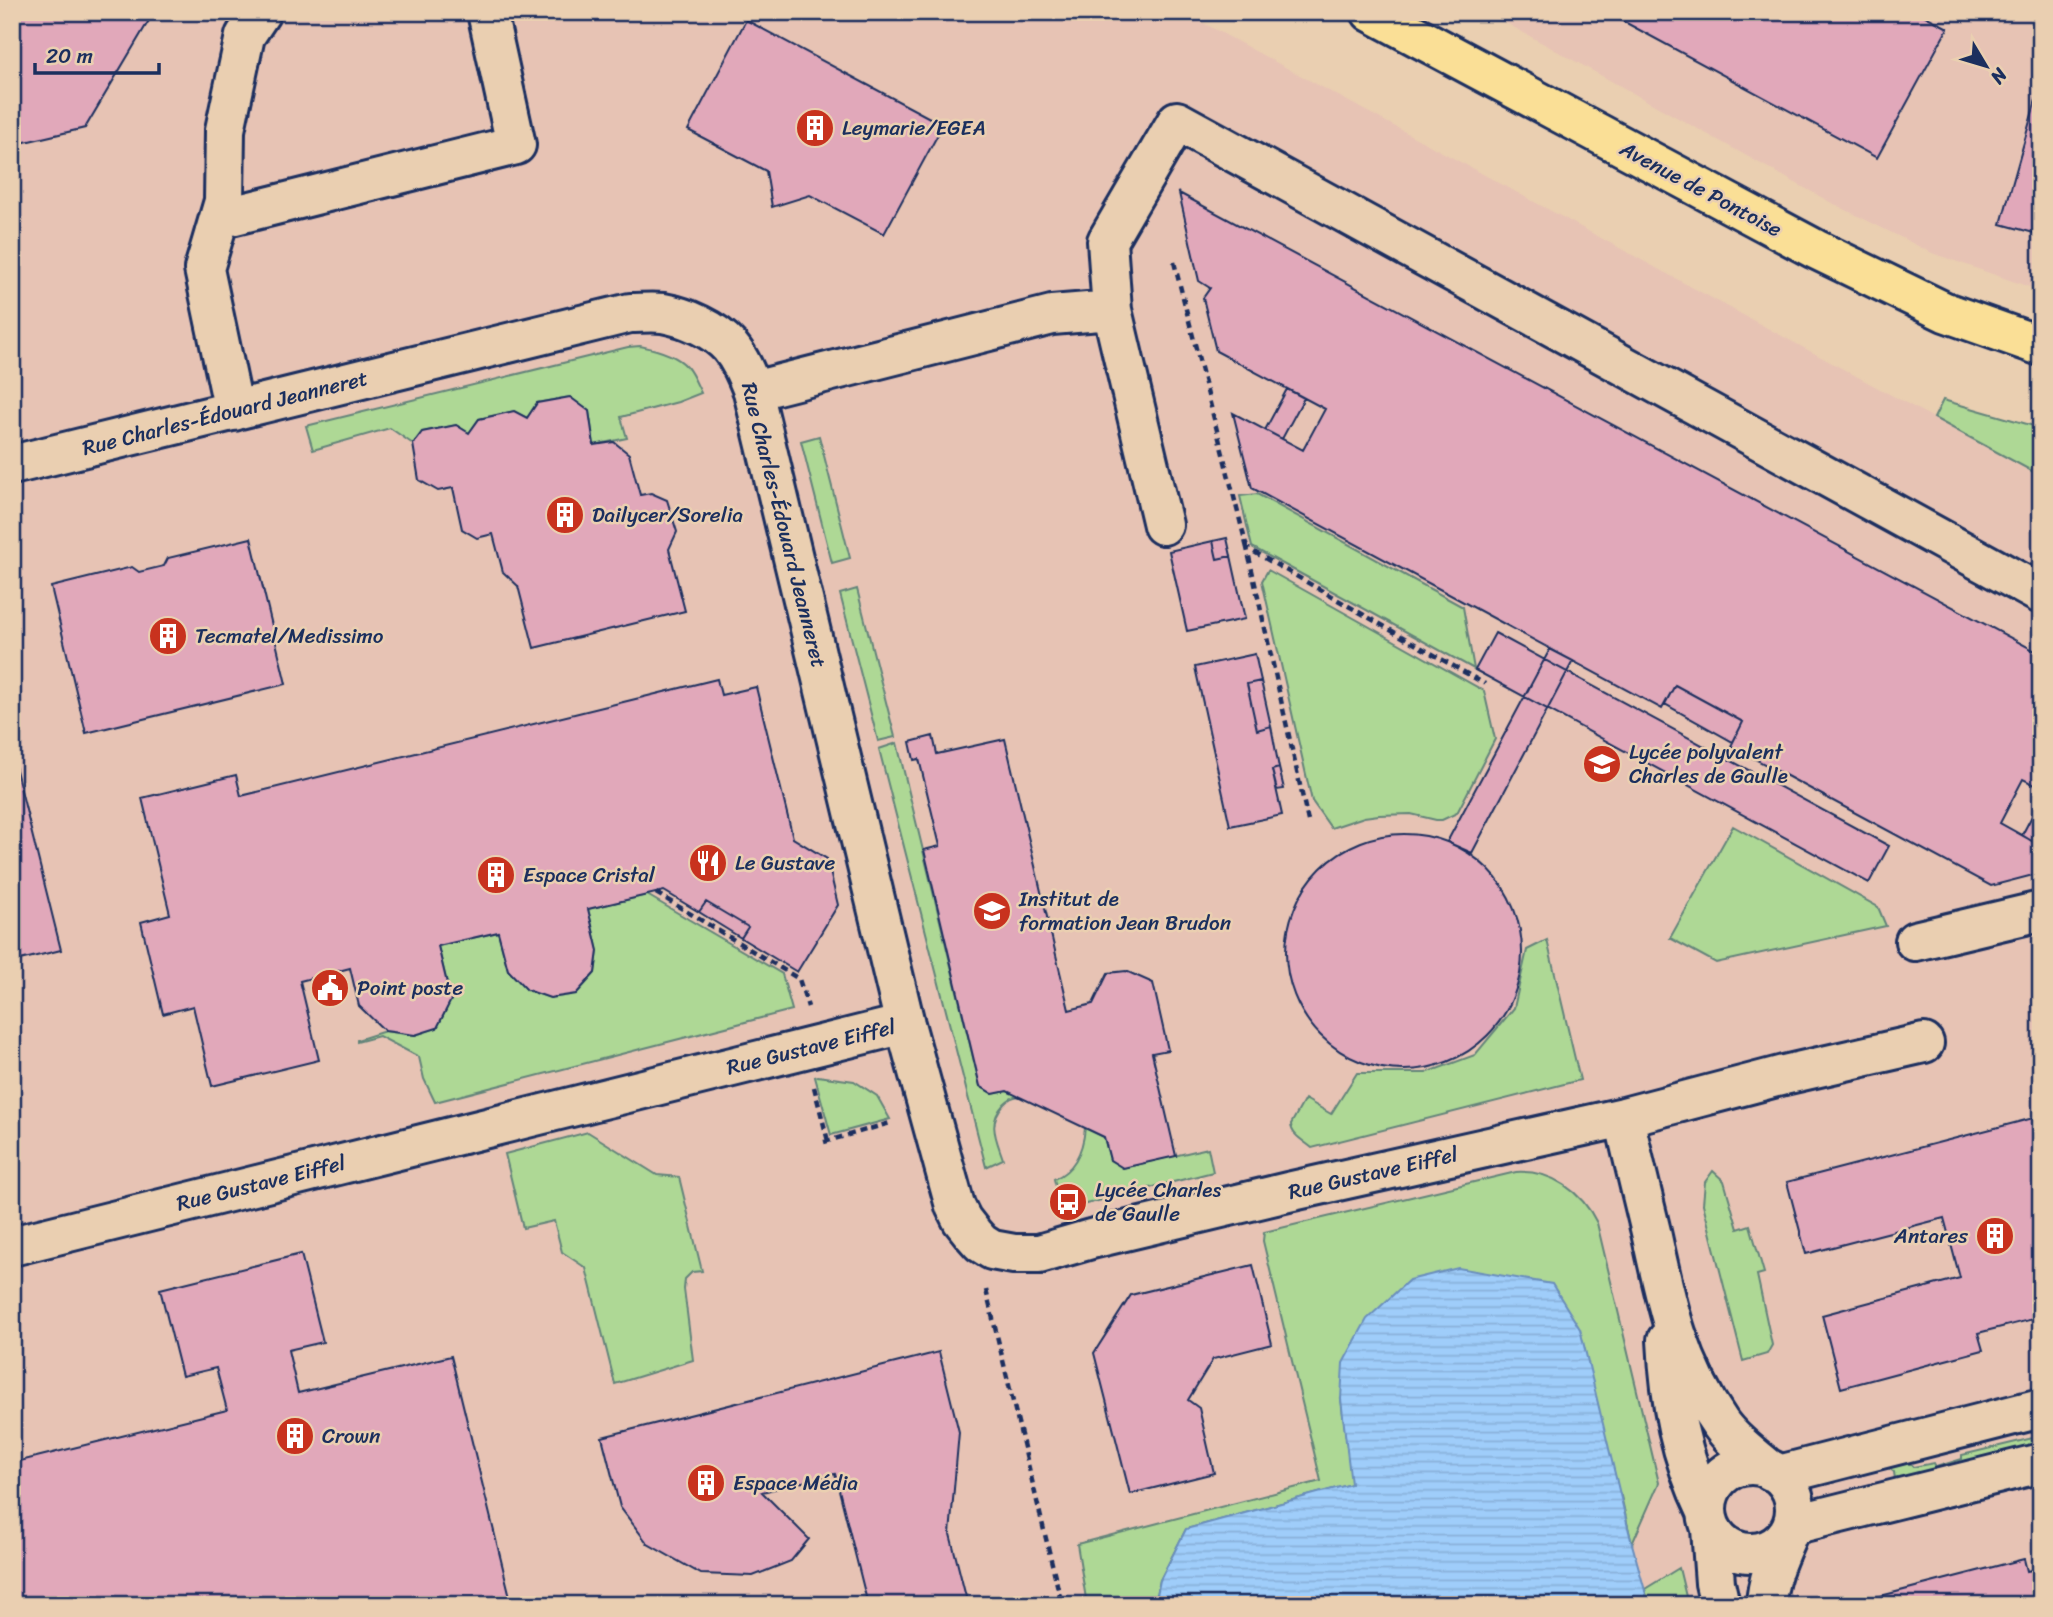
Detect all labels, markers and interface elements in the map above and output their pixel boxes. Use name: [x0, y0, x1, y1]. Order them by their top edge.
scale bar: [35, 32, 159, 76]
north arrow: [1952, 32, 2022, 102]
text: 20 m: [46, 37, 93, 75]
text: N: [1981, 60, 2017, 92]
building icon: Leymarie/EGEA: [794, 107, 836, 149]
place label: Leymarie/EGEA: [842, 109, 986, 147]
street label: Avenue de Pontoise: [1612, 130, 1789, 248]
street label: Rue Charles-Édouard Jeanneret: [78, 359, 372, 467]
street label: Rue Charles-Édouard Jeanneret: [730, 378, 838, 672]
building icon: Dailycer/Sorelia: [544, 494, 586, 536]
place label: Dailycer/Sorelia: [592, 496, 743, 534]
building icon: Tecmatel/Medissimo: [147, 615, 189, 657]
place label: Tecmatel/Medissimo: [195, 617, 384, 655]
place label: Lycée polyvalent Charles de Gaulle: [1629, 733, 1788, 795]
school or university icon: Lycée polyvalent Charles de Gaulle: [1581, 743, 1623, 785]
restaurant icon: Le Gustave: [687, 842, 729, 884]
place label: Le Gustave: [735, 844, 835, 882]
building icon: Espace Cristal: [475, 854, 517, 896]
place label: Espace Cristal: [523, 856, 656, 894]
place label: Institut de formation Jean Brudon: [1018, 880, 1231, 942]
school or university icon: Institut de formation Jean Brudon: [971, 890, 1013, 932]
public building icon: Point poste: [309, 967, 351, 1009]
place label: Point poste: [357, 969, 463, 1007]
street label: Rue Gustave Eiffel: [723, 1007, 900, 1086]
street label: Rue Gustave Eiffel: [1285, 1135, 1462, 1211]
street label: Rue Gustave Eiffel: [173, 1143, 350, 1222]
place label: Lycée Charles de Gaulle: [1095, 1171, 1221, 1233]
bus stop icon: Lycée Charles de Gaulle: [1047, 1181, 1089, 1223]
building icon: Antares: [1974, 1215, 2016, 1257]
place label: Antares: [1893, 1217, 1968, 1255]
building icon: Crown: [274, 1415, 316, 1457]
place label: Crown: [322, 1417, 380, 1455]
building icon: Espace Média: [685, 1462, 727, 1504]
place label: Espace Média: [733, 1464, 858, 1502]

